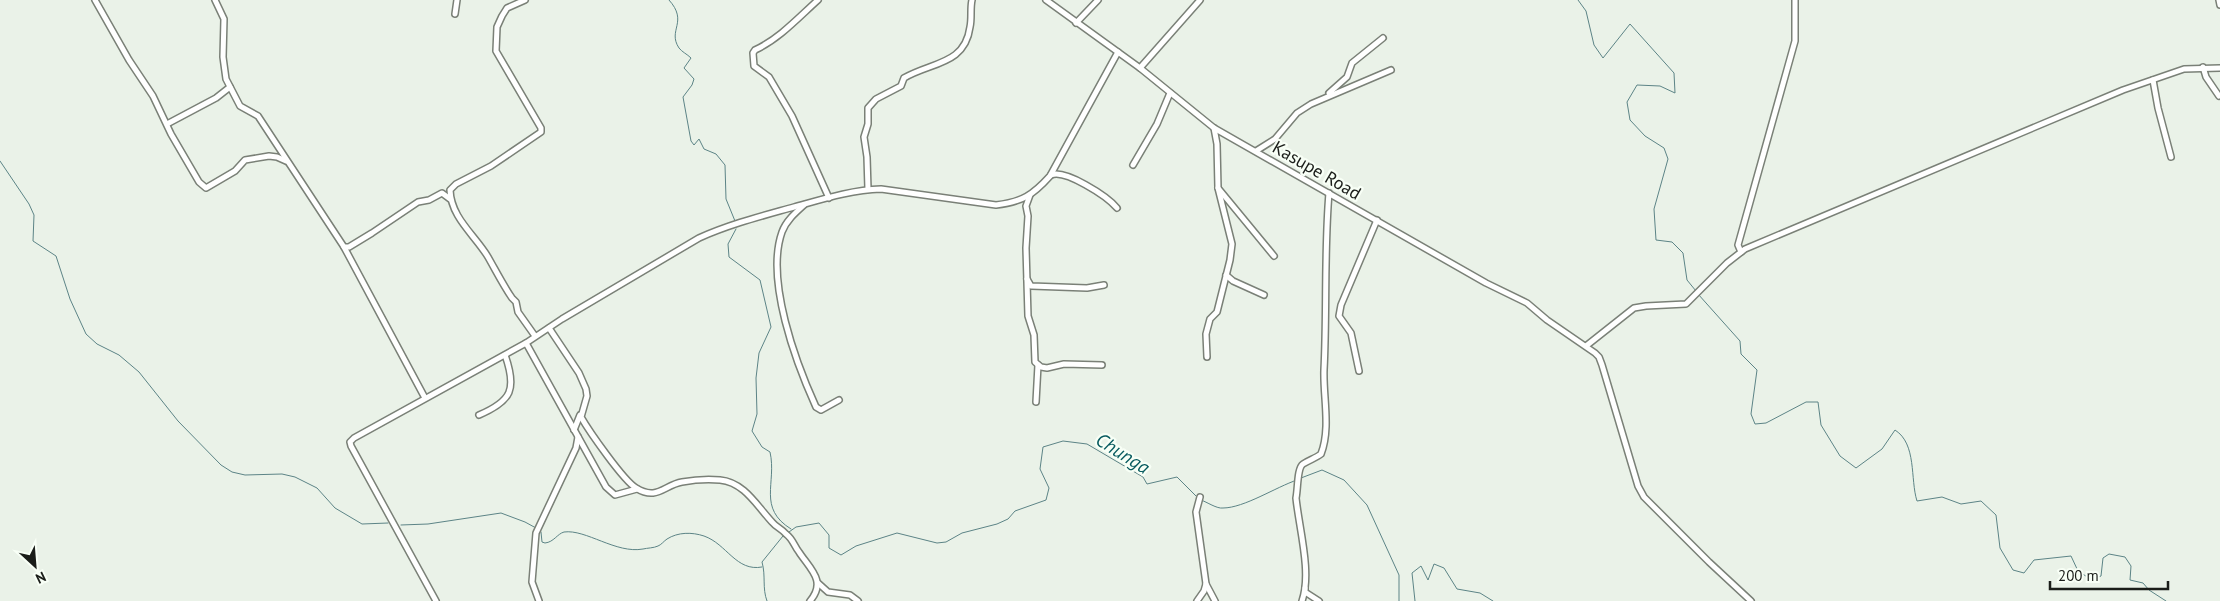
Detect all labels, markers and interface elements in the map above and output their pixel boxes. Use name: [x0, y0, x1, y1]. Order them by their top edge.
street label: Kasupe Road: [1269, 135, 1365, 205]
water label: Chunga: [1092, 427, 1155, 479]
north arrow: [10, 541, 60, 591]
scale bar: [2050, 558, 2168, 590]
text: 200 m: [2058, 566, 2099, 585]
text: N: [33, 568, 49, 588]

